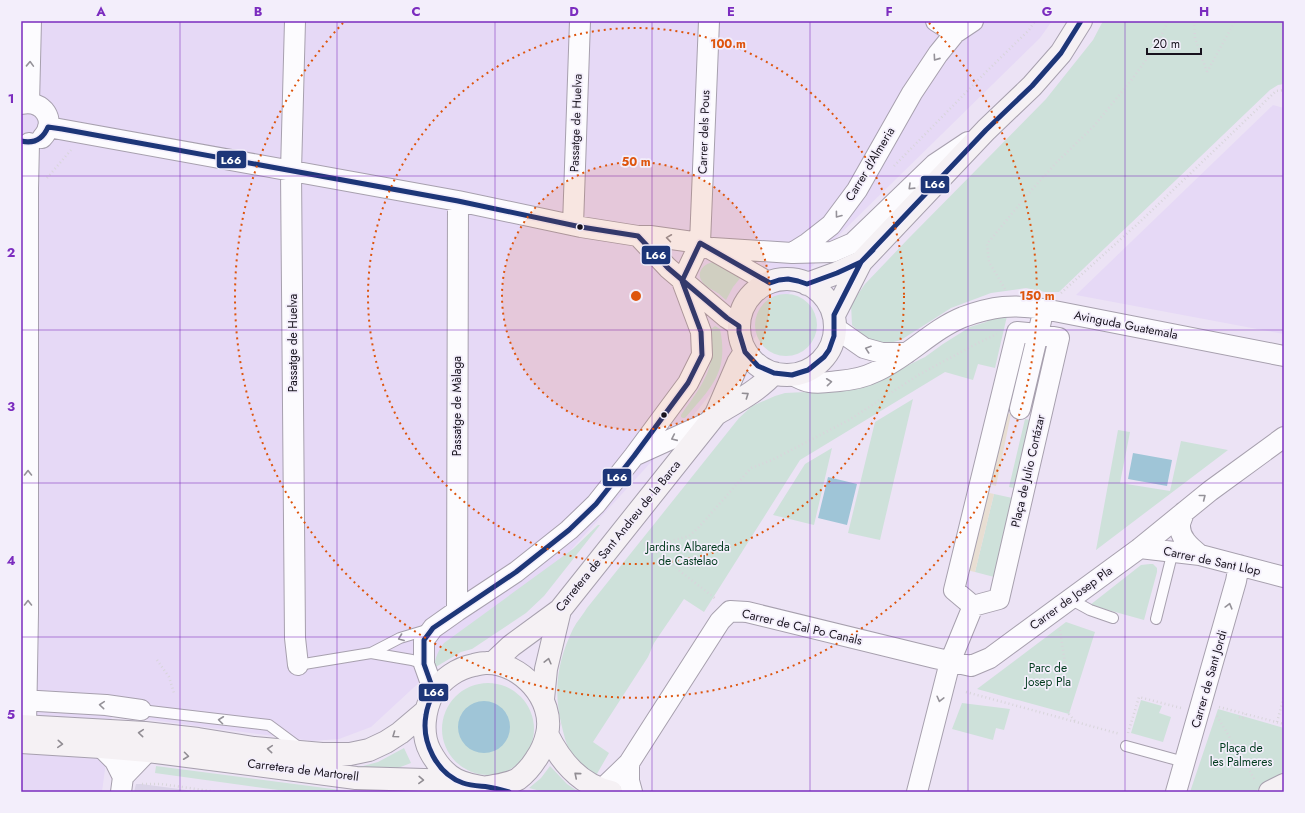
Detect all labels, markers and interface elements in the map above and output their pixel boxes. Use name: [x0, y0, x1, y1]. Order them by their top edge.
text: A: [95, 2, 106, 21]
text: B: [254, 2, 263, 21]
text: C: [411, 2, 421, 21]
text: D: [569, 2, 579, 21]
text: E: [727, 2, 735, 21]
text: F: [885, 2, 893, 21]
text: G: [1042, 2, 1053, 21]
text: H: [1199, 2, 1209, 21]
scale bar: [1147, 30, 1201, 56]
text: 100 m: [710, 35, 746, 53]
text: 20 m: [1153, 35, 1180, 53]
one-way arrow: [934, 53, 941, 60]
one-way arrow: [26, 61, 34, 67]
street label: Passatge de Huelva: [565, 73, 587, 173]
text: 1: [8, 89, 14, 108]
street label: Carrer dels Pous: [694, 90, 714, 174]
street label: Carrer d'Almeria: [841, 123, 899, 204]
line badge: L66: [216, 150, 247, 169]
text: L66: [221, 152, 241, 168]
text: 50 m: [621, 153, 651, 171]
line badge: L66: [920, 175, 950, 194]
text: L66: [925, 176, 945, 192]
one-way arrow: [908, 182, 916, 190]
one-way arrow: [836, 211, 843, 218]
unlabelled marker: [575, 222, 585, 232]
one-way arrow: [666, 234, 672, 243]
text: 2: [7, 243, 15, 262]
line badge: L66: [641, 245, 671, 265]
text: L66: [646, 247, 666, 263]
text: 150 m: [1019, 287, 1055, 305]
centre of rings: [629, 289, 643, 303]
street label: Passatge de Huelva: [284, 294, 302, 392]
street label: Avinguda Guatemala: [1073, 306, 1180, 344]
one-way arrow: [865, 345, 872, 353]
street label: Passatge de Màlaga: [448, 356, 466, 456]
one-way arrow: [826, 378, 833, 387]
one-way arrow: [742, 393, 749, 400]
text: 3: [7, 397, 15, 416]
unlabelled marker: [659, 410, 669, 420]
street label: Plaça de Julio Cortázar: [1006, 412, 1050, 529]
one-way arrow: [670, 433, 678, 441]
street label: Carretera de Sant Andreu de la Barca: [551, 456, 685, 616]
line badge: L66: [602, 468, 632, 487]
text: L66: [607, 469, 627, 485]
one-way arrow: [24, 470, 32, 476]
one-way arrow: [1198, 495, 1205, 502]
park label: Jardins Albareda de Castelao: [644, 538, 730, 570]
street label: Carrer de Sant Llop: [1162, 542, 1263, 580]
text: 4: [6, 551, 16, 570]
street label: Carrer de Josep Pla: [1026, 562, 1116, 634]
one-way arrow: [24, 600, 32, 606]
one-way arrow: [1224, 603, 1233, 610]
street label: Carrer de Cal Po Canals: [740, 604, 864, 650]
street label: Carrer de Sant Jordi: [1186, 628, 1232, 730]
one-way arrow: [398, 634, 405, 642]
one-way arrow: [543, 658, 552, 665]
park label: Parc de Josep Pla: [1023, 659, 1071, 691]
line badge: L66: [418, 683, 449, 702]
text: L66: [424, 684, 444, 700]
one-way arrow: [937, 696, 945, 703]
one-way arrow: [99, 701, 105, 710]
text: 5: [7, 705, 15, 724]
one-way arrow: [218, 715, 224, 724]
one-way arrow: [138, 729, 144, 738]
one-way arrow: [393, 730, 400, 737]
park label: Plaça de les Palmeres: [1210, 739, 1272, 771]
one-way arrow: [57, 740, 63, 748]
one-way arrow: [267, 745, 273, 754]
one-way arrow: [183, 751, 189, 760]
street label: Carretera de Martorell: [246, 754, 360, 786]
one-way arrow: [574, 772, 582, 779]
one-way arrow: [418, 776, 424, 785]

